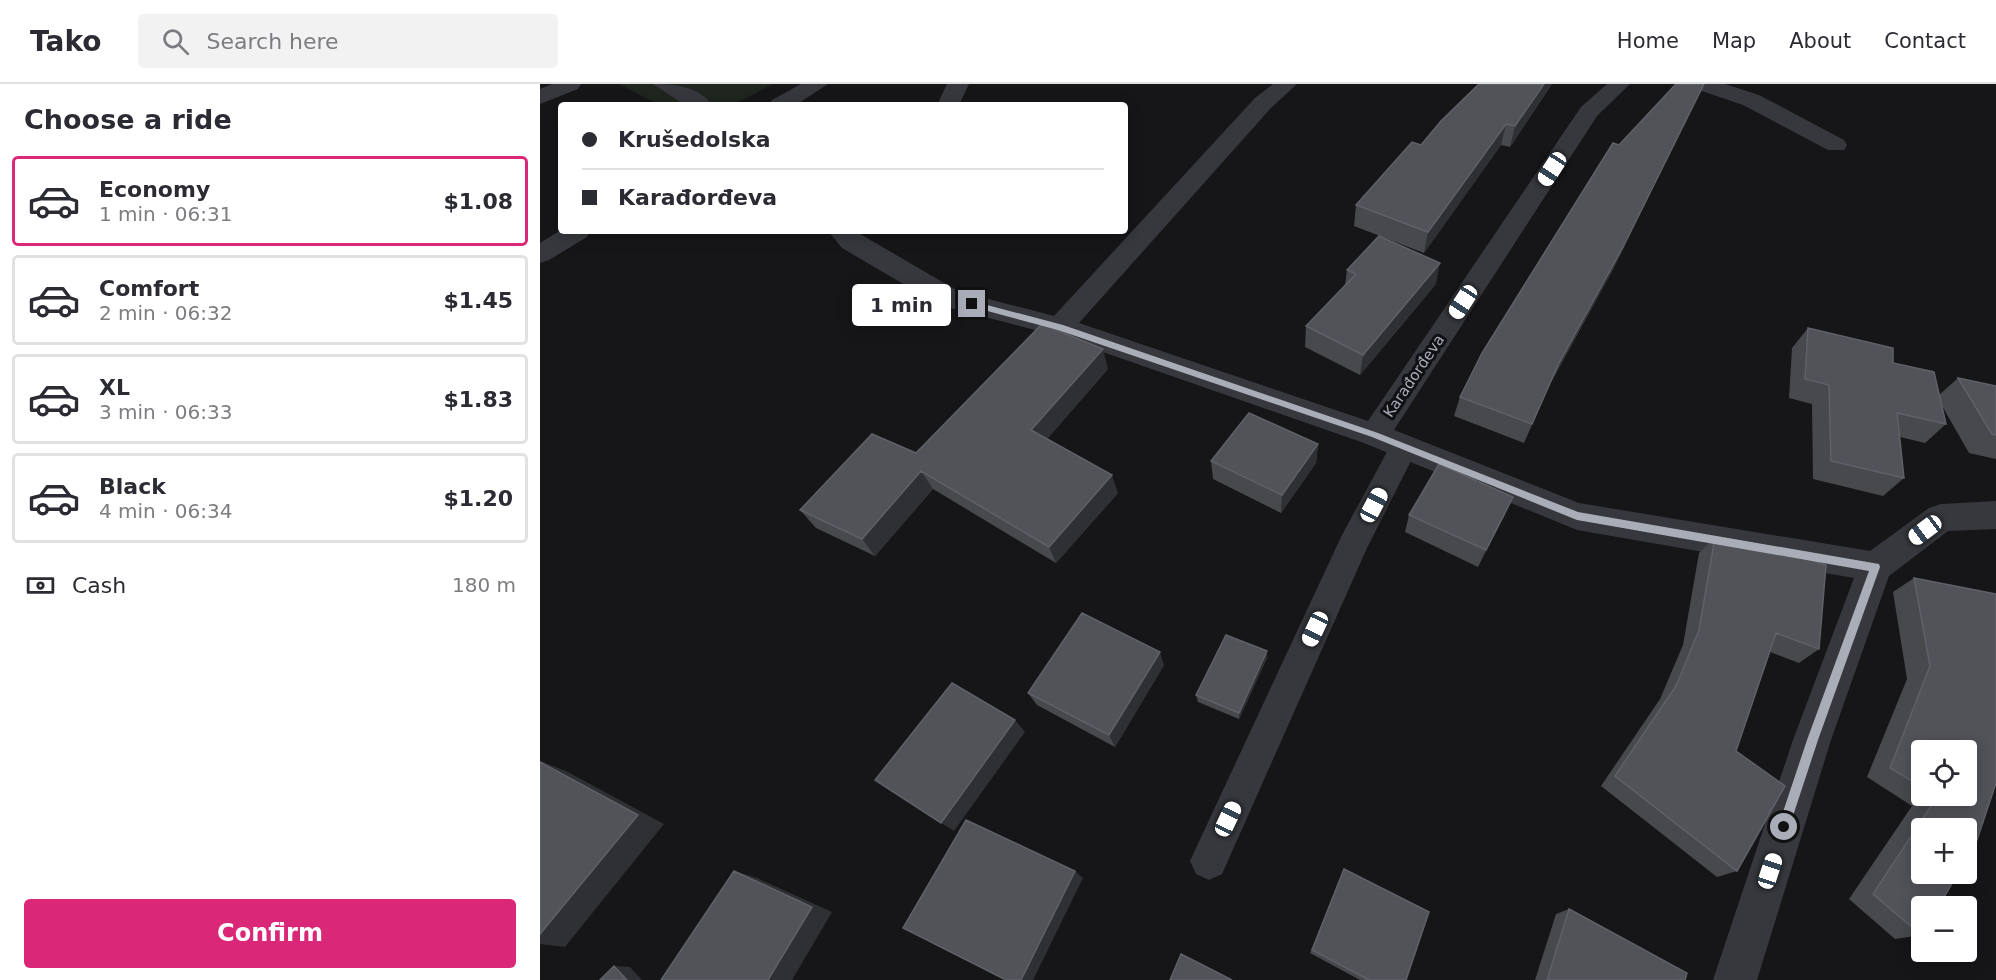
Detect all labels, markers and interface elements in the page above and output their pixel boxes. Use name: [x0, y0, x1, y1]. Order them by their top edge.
search box: [138, 14, 558, 68]
text: Tako: [30, 25, 102, 58]
icon: search: [159, 25, 192, 58]
text: Search here: [207, 29, 339, 54]
text: Home: [1617, 29, 1679, 53]
text: Map: [1712, 29, 1756, 53]
text: About: [1789, 29, 1851, 53]
text: Contact: [1884, 29, 1966, 53]
text: Choose a ride: [24, 104, 232, 135]
text: Krušedolska: [618, 127, 771, 152]
car: [1535, 149, 1569, 189]
icon: car: [27, 174, 81, 228]
text: Economy: [99, 177, 210, 202]
text: Karađorđeva: [618, 185, 777, 210]
text: $1.08: [443, 189, 513, 214]
text: 1 min · 06:31: [99, 202, 233, 226]
icon: car: [27, 273, 81, 327]
text: Comfort: [99, 276, 199, 301]
car: [1446, 282, 1480, 322]
callout: 1 min: [852, 283, 951, 325]
text: $1.45: [443, 288, 513, 313]
route end: [958, 290, 985, 317]
text: 1 min: [870, 293, 933, 317]
text: 2 min · 06:32: [99, 301, 233, 325]
street label: Karađorđeva: [1380, 331, 1448, 421]
icon: car: [27, 372, 81, 426]
text: XL: [99, 375, 130, 400]
text: $1.83: [443, 387, 513, 412]
text: 3 min · 06:33: [99, 400, 233, 424]
icon: car: [27, 471, 81, 525]
text: Black: [99, 474, 166, 499]
car: [1358, 485, 1390, 525]
text: $1.20: [443, 486, 513, 511]
text: 4 min · 06:34: [99, 499, 233, 523]
car: [1905, 512, 1945, 548]
icon: cash: [24, 569, 57, 602]
text: Cash: [72, 573, 126, 598]
text: 180 m: [452, 573, 516, 597]
car: [1299, 609, 1331, 649]
map controls: [1911, 740, 1977, 962]
button: locate: [1911, 740, 1977, 806]
car: [1212, 799, 1244, 839]
route start: [1770, 813, 1797, 840]
button: +: [1911, 818, 1977, 884]
car: [1756, 851, 1784, 891]
button: −: [1911, 896, 1977, 962]
button: Confirm: [24, 899, 516, 968]

